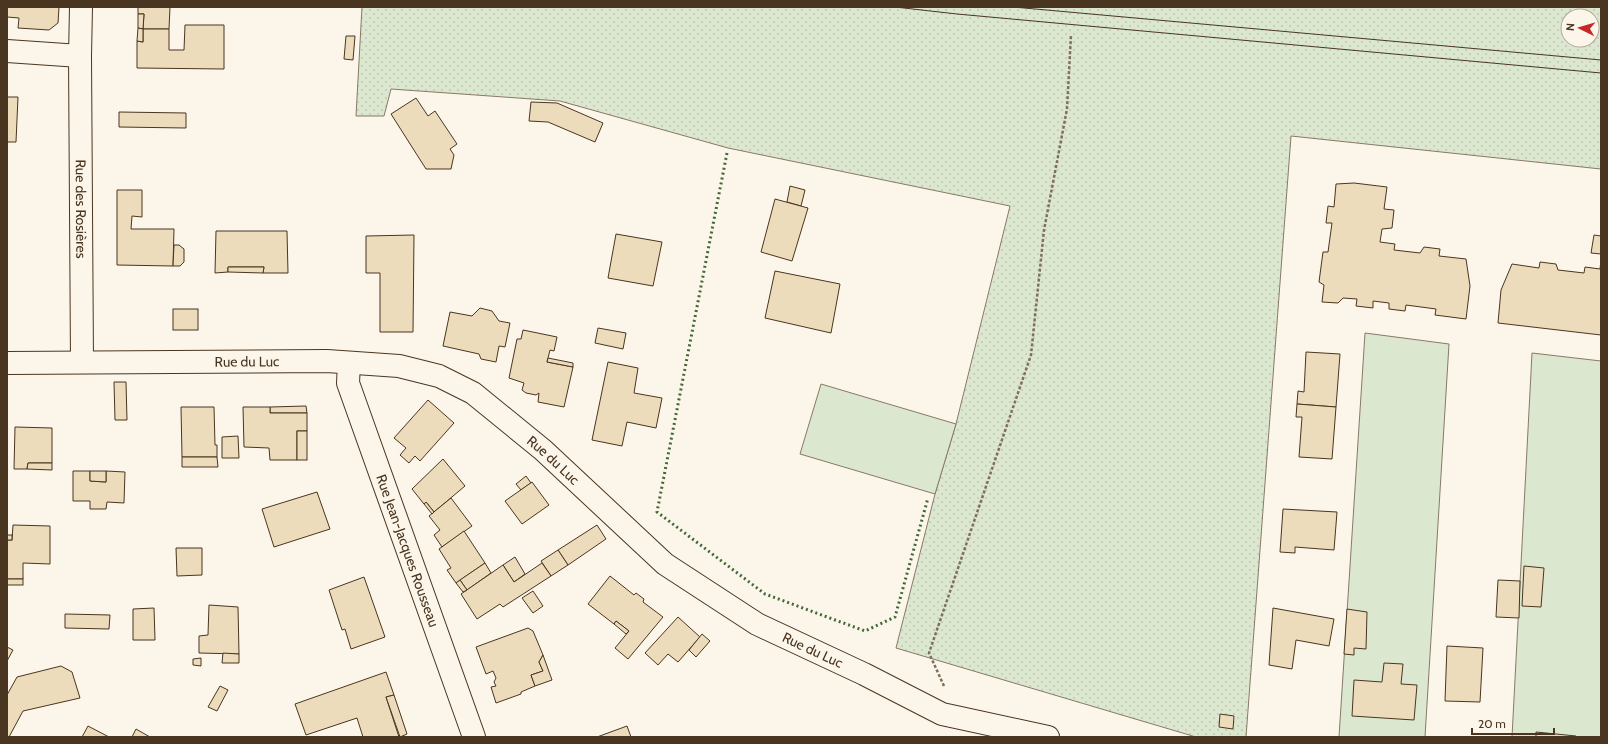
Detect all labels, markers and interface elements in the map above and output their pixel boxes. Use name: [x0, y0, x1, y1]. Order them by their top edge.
north arrow: [1560, 8, 1600, 48]
text: N: [1563, 23, 1577, 32]
street label: Rue des Rosières: [72, 159, 90, 259]
street label: Rue du Luc: [215, 352, 279, 371]
street label: Rue du Luc: [523, 432, 583, 488]
street label: Rue Jean-Jacques Rousseau: [372, 472, 443, 629]
street label: Rue du Luc: [780, 628, 846, 672]
scale bar: [1472, 710, 1554, 736]
text: 20 m: [1478, 716, 1506, 731]

